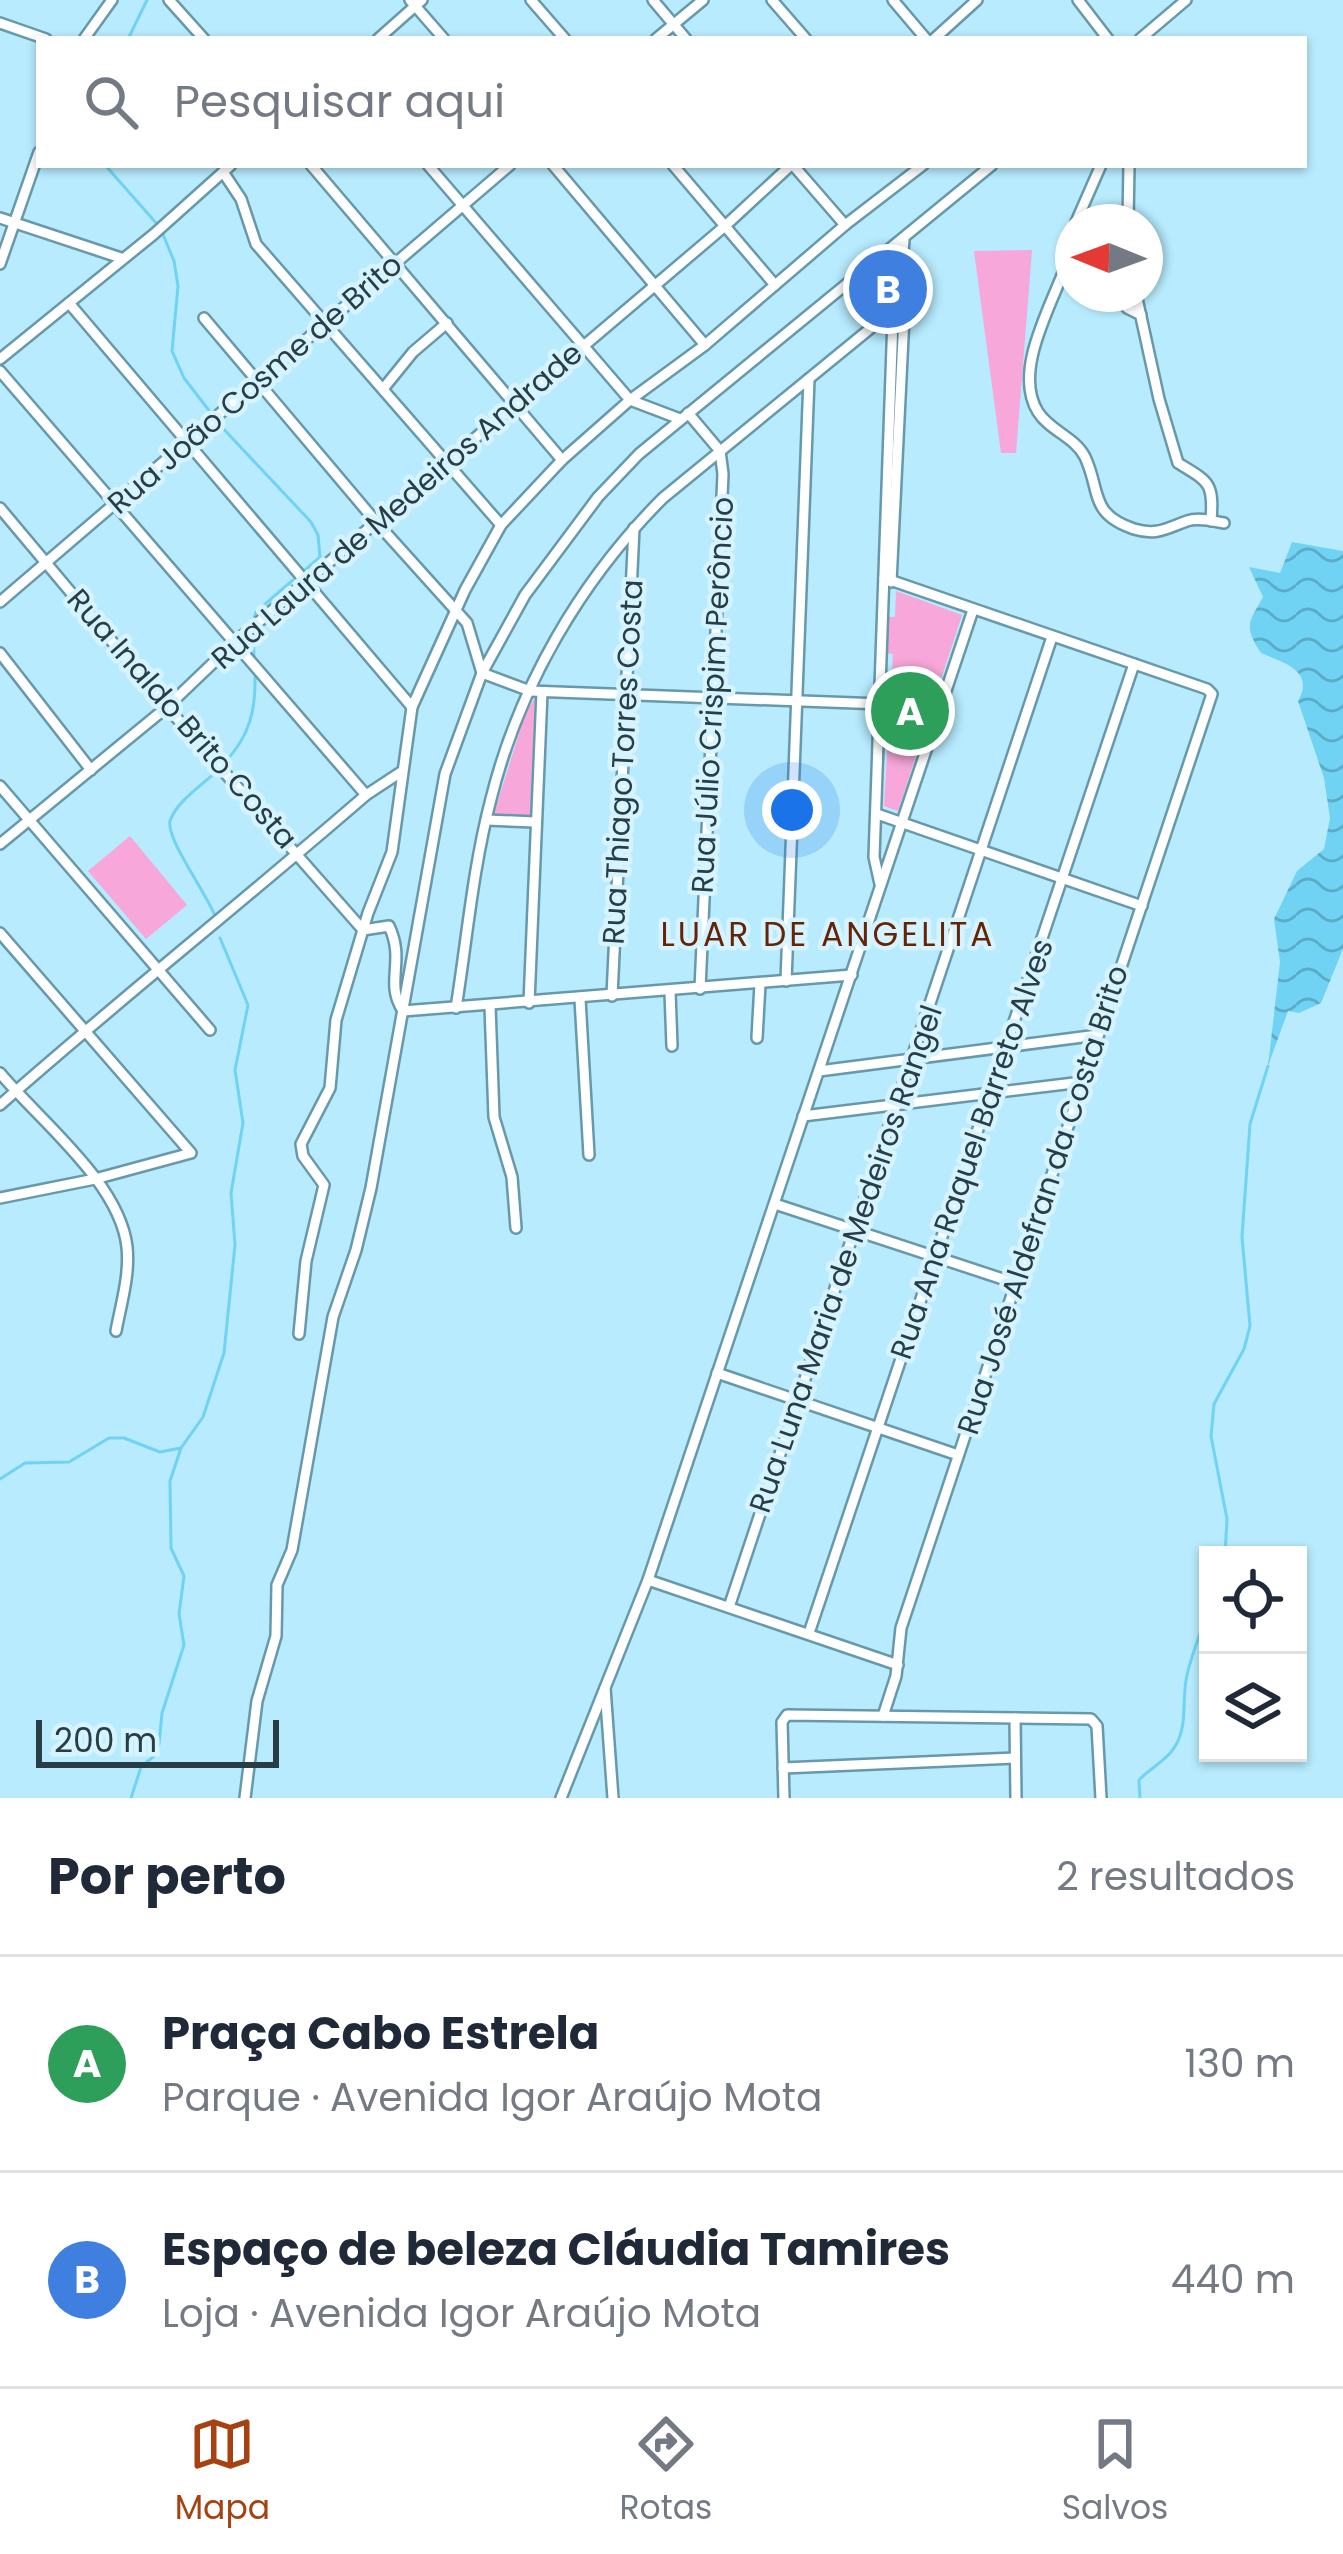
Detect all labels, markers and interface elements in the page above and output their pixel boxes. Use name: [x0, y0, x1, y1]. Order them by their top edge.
search box: [36, 36, 1307, 168]
icon: search: [78, 69, 144, 135]
text: Pesquisar aqui: [174, 70, 505, 133]
north arrow: [1055, 204, 1163, 312]
street label: Rua João Cosme de Brito: [98, 243, 411, 524]
pin: B: [849, 244, 927, 334]
street label: Rua Laura de Medeiros Andrade: [202, 332, 592, 679]
street label: Rua Júlio Crispim Perôncio: [681, 496, 744, 894]
street label: Rua Thiago Torres Costa: [591, 578, 654, 946]
street label: Rua Inaldo Brito Costa: [57, 579, 307, 858]
pin: A: [871, 666, 949, 756]
your location: [762, 780, 822, 840]
district label: LUAR DE ANGELITA: [660, 911, 996, 958]
street label: Rua Ana Raquel Barreto Alves: [879, 933, 1064, 1365]
street label: Rua José Aldefran da Costa Brito: [946, 960, 1139, 1440]
street label: Rua Luna Maria de Medeiros Rangel: [738, 999, 953, 1518]
map controls: [1199, 1546, 1307, 1762]
button: locate: [1199, 1546, 1307, 1654]
button: layers: [1199, 1654, 1307, 1762]
scale bar: [36, 1714, 279, 1767]
text: 200 m: [54, 1717, 157, 1764]
text: Por perto: [48, 1840, 286, 1912]
text: 2 resultados: [1056, 1849, 1295, 1904]
text: Praça Cabo Estrela: [162, 2002, 599, 2065]
text: A: [73, 2036, 101, 2091]
text: 130 m: [1184, 2036, 1295, 2091]
text: Parque · Avenida Igor Araújo Mota: [162, 2070, 822, 2125]
text: Espaço de beleza Cláudia Tamires: [162, 2218, 950, 2281]
text: B: [74, 2252, 100, 2307]
text: 440 m: [1171, 2252, 1295, 2307]
text: Loja · Avenida Igor Araújo Mota: [162, 2286, 761, 2341]
tab: Mapa: [175, 2411, 270, 2533]
tab: Rotas: [619, 2411, 712, 2533]
tab: Salvos: [1062, 2411, 1168, 2533]

